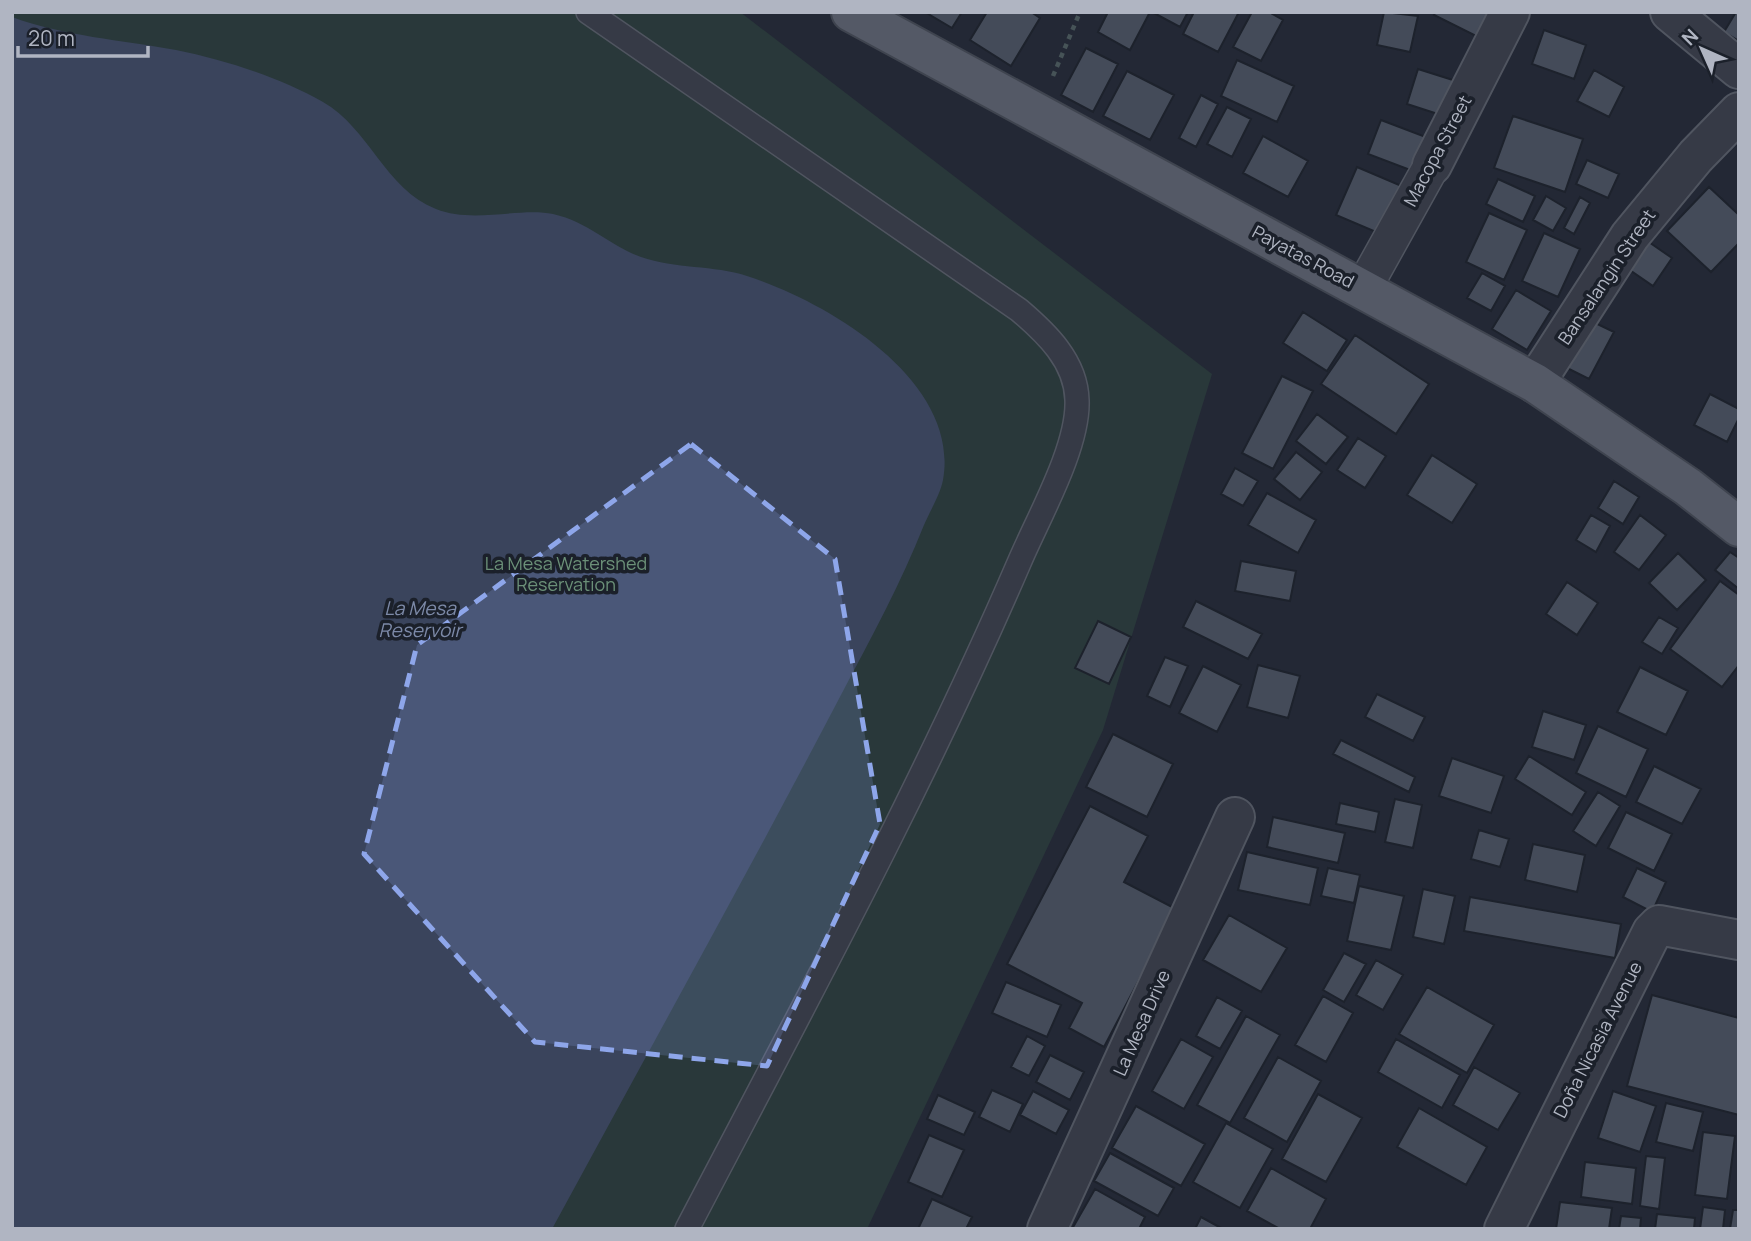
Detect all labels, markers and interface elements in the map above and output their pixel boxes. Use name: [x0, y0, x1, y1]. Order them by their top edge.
scale bar: [18, 14, 147, 58]
north arrow: [1667, 14, 1737, 84]
text: N: [1676, 23, 1704, 51]
text: 20 m: [28, 24, 75, 52]
street label: Macopa Street: [1398, 91, 1476, 210]
street label: Bansalangin Street: [1552, 204, 1660, 349]
street label: Payatas Road: [1248, 219, 1359, 293]
park label: La Mesa Watershed Reservation: [485, 551, 647, 596]
water label: La Mesa Reservoir: [379, 595, 464, 643]
street label: Doña Nicasia Avenue: [1547, 957, 1647, 1122]
street label: La Mesa Drive: [1107, 966, 1175, 1079]

